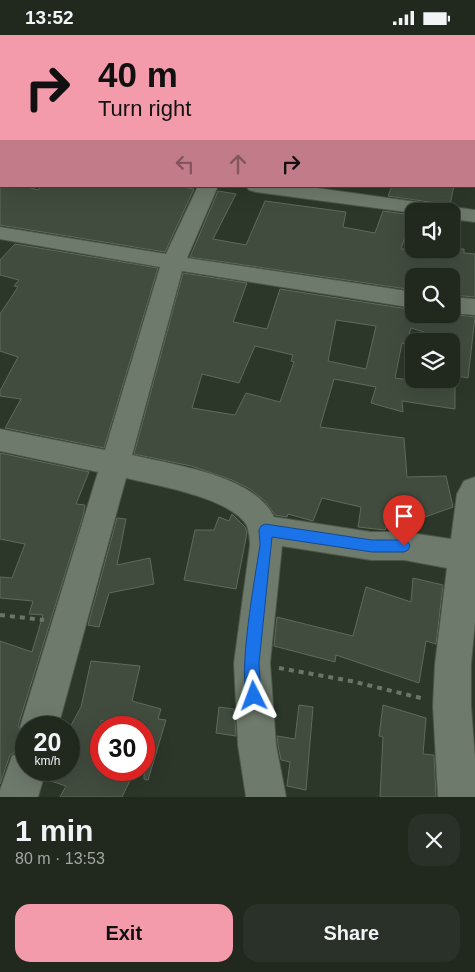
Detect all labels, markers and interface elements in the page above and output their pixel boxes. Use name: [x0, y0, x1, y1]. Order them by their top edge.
text: 13:52: [25, 7, 74, 28]
icon: right: [15, 55, 80, 120]
text: 40 m: [98, 55, 178, 94]
text: Turn right: [98, 96, 191, 121]
icon: left: [171, 150, 199, 178]
icon: ahead: [224, 150, 252, 178]
icon: right: [277, 150, 305, 178]
map controls: [405, 203, 460, 388]
button: sound: [405, 203, 460, 258]
button: search: [405, 268, 460, 323]
button: layers: [405, 333, 460, 388]
pin: [383, 495, 425, 546]
icon: arrive: [390, 502, 418, 530]
position arrow: [227, 669, 279, 721]
speed limit sign: 30: [90, 716, 155, 781]
text: 20: [34, 728, 61, 756]
text: km/h: [34, 754, 61, 768]
text: 1 min: [15, 814, 93, 847]
button: close: [408, 814, 460, 866]
text: 80 m · 13:53: [15, 850, 105, 867]
button: Exit: [15, 904, 233, 962]
button: Share: [243, 904, 460, 962]

